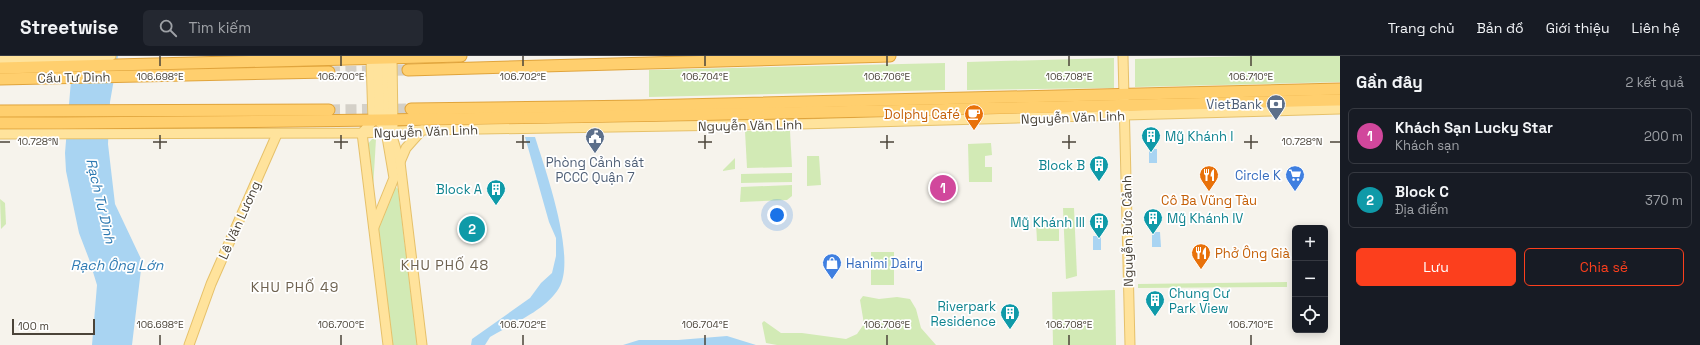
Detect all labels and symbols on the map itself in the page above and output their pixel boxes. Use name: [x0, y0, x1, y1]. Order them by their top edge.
street label: Cầu Tư Dinh: [37, 68, 111, 87]
text: 106.698°E: [136, 70, 184, 83]
text: 106.700°E: [318, 70, 365, 83]
text: 106.702°E: [500, 70, 547, 83]
text: 106.704°E: [682, 70, 729, 83]
text: 106.706°E: [864, 70, 911, 83]
text: 106.708°E: [1046, 70, 1093, 83]
text: 106.710°E: [1229, 70, 1274, 83]
bank icon: VietBank: [1265, 93, 1287, 121]
place label: VietBank: [1206, 96, 1262, 113]
cafe icon: Dolphy Café: [963, 103, 985, 131]
place label: Dolphy Café: [884, 106, 960, 123]
street label: Nguyễn Văn Linh: [1021, 107, 1125, 128]
street label: Nguyễn Văn Linh: [698, 116, 802, 135]
street label: Nguyễn Văn Linh: [374, 121, 478, 142]
building icon: Mỹ Khánh I: [1140, 125, 1162, 153]
public building icon: Phòng Cảnh sát PCCC Quận 7: [584, 126, 606, 154]
place label: Mỹ Khánh I: [1165, 128, 1233, 145]
text: 10.728°N: [18, 135, 58, 148]
text: 10.728°N: [1282, 135, 1322, 148]
place label: Phòng Cảnh sát PCCC Quận 7: [546, 154, 644, 186]
building icon: Block B: [1088, 154, 1110, 182]
water label: Rạch Tư Dinh: [82, 157, 120, 246]
place label: Block B: [1038, 157, 1085, 174]
restaurant icon: Cô Ba Vũng Tàu: [1198, 164, 1220, 192]
supermarket icon: Circle K: [1284, 164, 1306, 192]
place label: Circle K: [1235, 167, 1281, 184]
pin: 1: [930, 173, 956, 203]
street label: Nguyễn Đức Cảnh: [1118, 175, 1137, 287]
street label: Lê Văn Lương: [215, 178, 264, 262]
building icon: Block A: [485, 178, 507, 206]
place label: Block A: [436, 181, 482, 198]
place label: Cô Ba Vũng Tàu: [1161, 192, 1257, 209]
your location: [767, 205, 787, 225]
building icon: Mỹ Khánh IV: [1142, 207, 1164, 235]
place label: Mỹ Khánh IV: [1167, 210, 1243, 227]
building icon: Mỹ Khánh III: [1088, 211, 1110, 239]
pin: 2: [459, 214, 485, 244]
place label: Mỹ Khánh III: [1010, 214, 1085, 231]
restaurant icon: Phở Ông Già: [1190, 242, 1212, 270]
place label: Phở Ông Già: [1215, 245, 1290, 262]
shop icon: Hanimi Dairy: [821, 252, 843, 280]
place label: Hanimi Dairy: [846, 255, 923, 272]
water label: Rạch Ông Lớn: [71, 256, 164, 274]
district label: KHU PHỐ 48: [401, 256, 489, 274]
district label: KHU PHỐ 49: [251, 278, 339, 296]
place label: Chung Cư Park View: [1169, 285, 1230, 317]
building icon: Chung Cư Park View: [1144, 289, 1166, 317]
place label: Riverpark Residence: [931, 298, 996, 330]
building icon: Riverpark Residence: [999, 302, 1021, 330]
scale bar: [12, 317, 95, 336]
text: 106.698°E: [136, 318, 184, 331]
text: 106.700°E: [318, 318, 365, 331]
text: 106.702°E: [500, 318, 547, 331]
text: 106.704°E: [682, 318, 729, 331]
text: 106.706°E: [864, 318, 911, 331]
text: 106.708°E: [1046, 318, 1093, 331]
text: 106.710°E: [1229, 318, 1274, 331]

